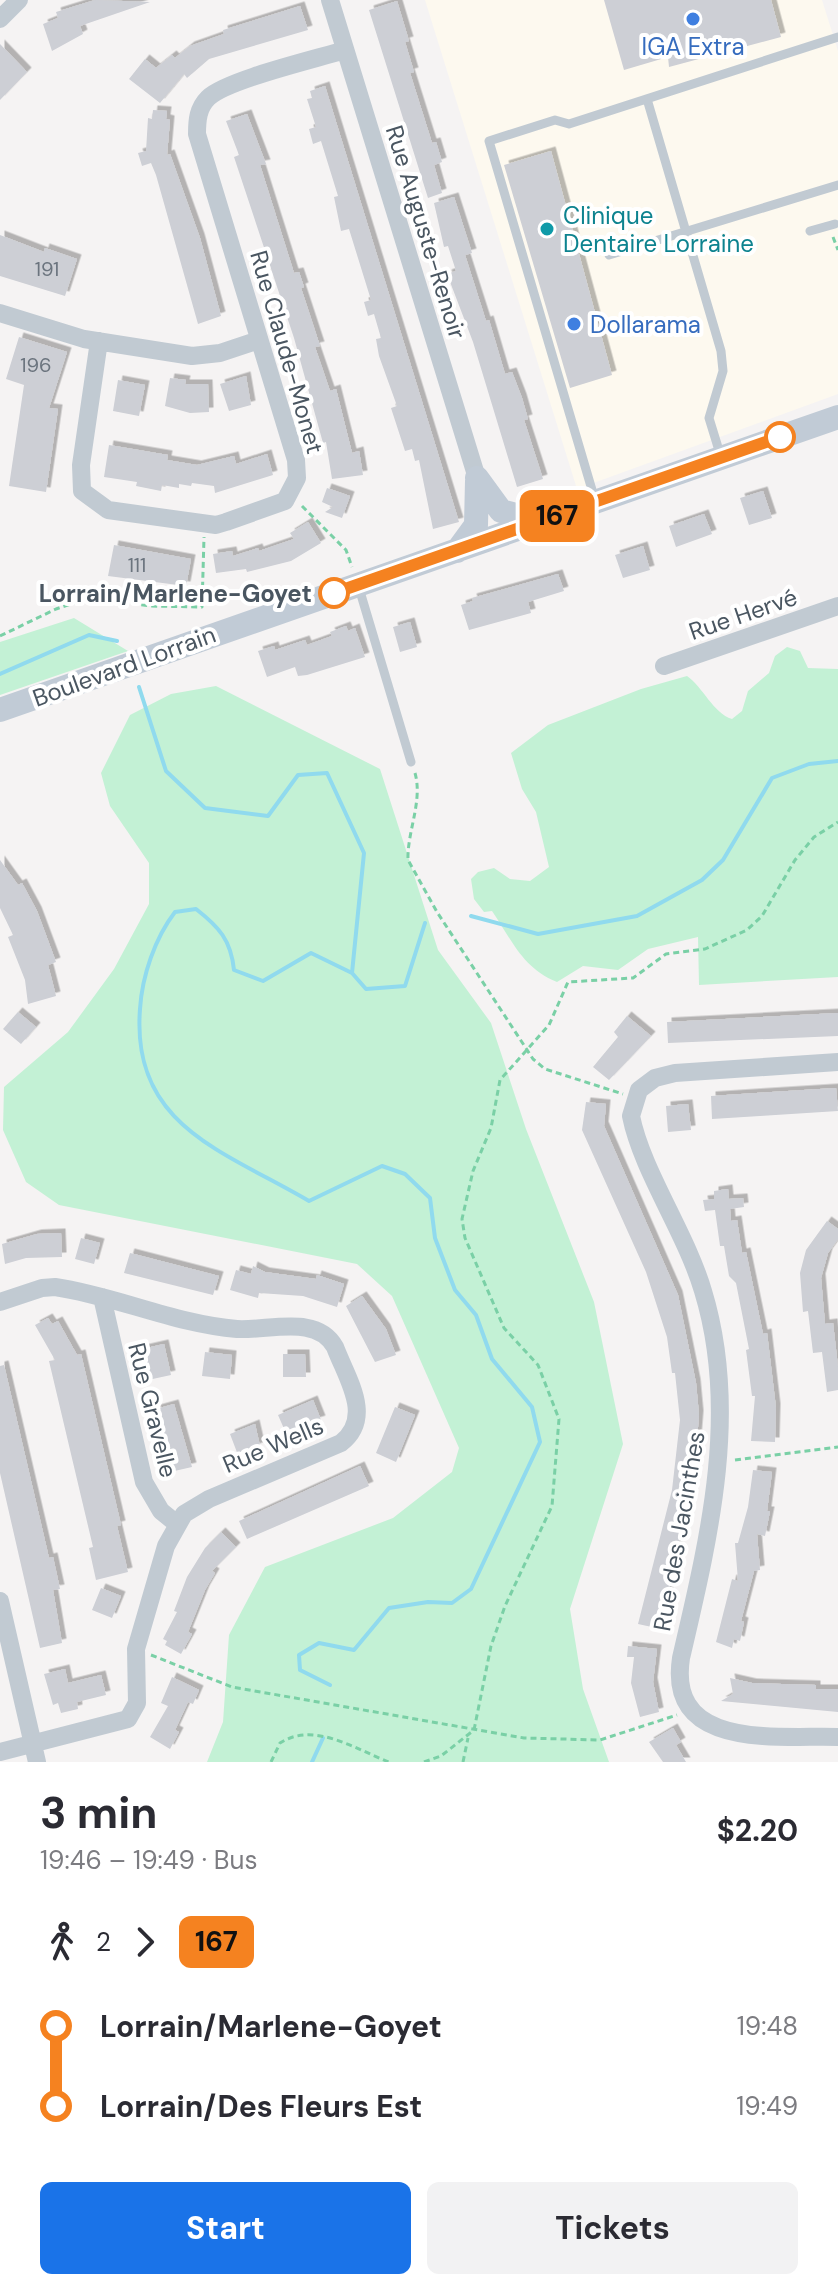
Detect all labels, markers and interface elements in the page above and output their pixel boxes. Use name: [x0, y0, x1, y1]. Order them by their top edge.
marker: IGA Extra: [684, 10, 702, 28]
place label: IGA Extra: [642, 31, 744, 62]
street label: Rue Auguste-Renoir: [379, 121, 473, 343]
place label: Clinique Dentaire Lorraine: [563, 200, 754, 259]
marker: Clinique Dentaire Lorraine: [538, 220, 556, 238]
street label: Rue Claude-Monet: [243, 247, 331, 457]
house number: 191: [35, 256, 59, 282]
place label: Dollarama: [590, 309, 701, 340]
marker: Dollarama: [565, 315, 583, 333]
house number: 196: [20, 352, 52, 378]
unlabelled marker: [765, 422, 795, 452]
line badge: 167: [511, 490, 603, 542]
text: 167: [536, 497, 578, 534]
house number: 111: [128, 552, 146, 578]
place label: Lorrain/Marlene-Goyet: [39, 578, 312, 609]
marker: Lorrain/Marlene-Goyet: [319, 578, 349, 608]
street label: Rue Hervé: [685, 581, 801, 647]
street label: Boulevard Lorrain: [28, 618, 220, 714]
street label: Rue Gravelle: [121, 1339, 185, 1481]
street label: Rue Wells: [218, 1410, 328, 1480]
street label: Rue des Jacinthes: [646, 1429, 712, 1633]
text: 3 min: [40, 1784, 157, 1842]
text: $2.20: [717, 1811, 798, 1850]
text: 19:46 – 19:49 · Bus: [40, 1843, 257, 1877]
icon: walk: [40, 1920, 84, 1964]
icon: forward: [123, 1920, 167, 1964]
text: 167: [195, 1923, 238, 1960]
text: 2: [96, 1925, 111, 1959]
text: Lorrain/Marlene-Goyet: [100, 2007, 442, 2046]
text: 19:48: [737, 2009, 798, 2043]
text: Lorrain/Des Fleurs Est: [100, 2087, 422, 2126]
text: 19:49: [736, 2089, 798, 2123]
button: Start: [40, 2182, 411, 2274]
button: Tickets: [427, 2182, 798, 2274]

